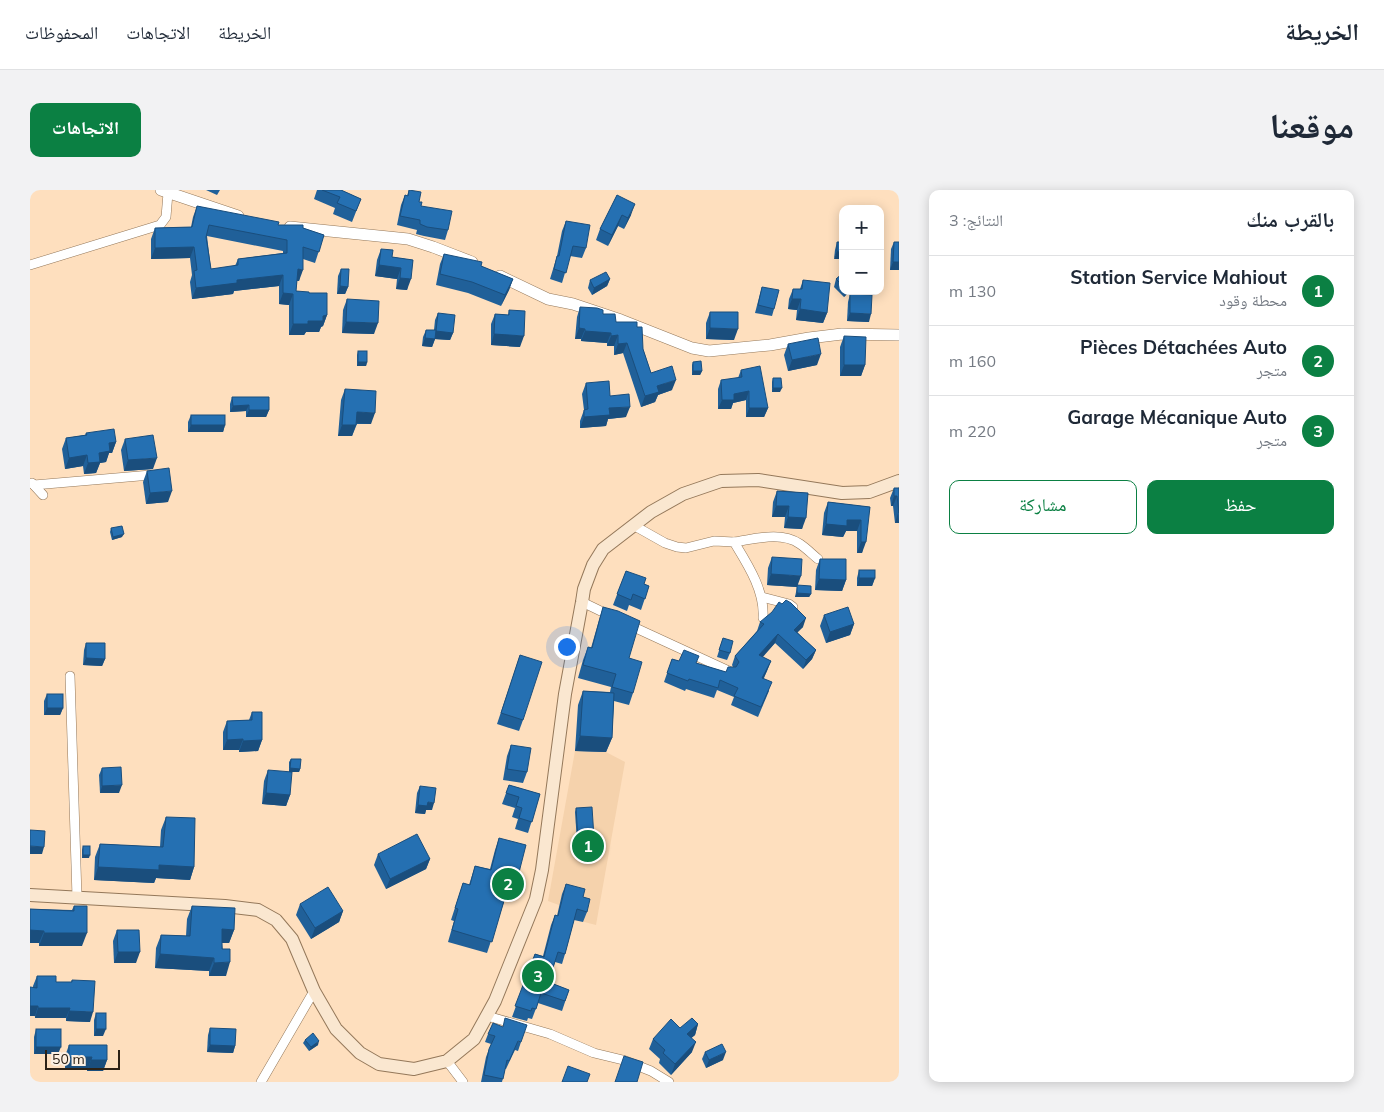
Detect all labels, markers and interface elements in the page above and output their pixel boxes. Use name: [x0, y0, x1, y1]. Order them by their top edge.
text: الخريطة: [1285, 16, 1359, 46]
text: المحفوظات: [25, 21, 98, 44]
text: الاتجاهات: [126, 21, 190, 44]
text: الخريطة: [218, 21, 271, 44]
button: الاتجاهات: [30, 103, 141, 157]
text: موقعنا: [1269, 103, 1354, 147]
map controls: [839, 205, 884, 295]
button: +: [839, 205, 884, 250]
text: بالقرب منك: [1246, 206, 1334, 232]
text: النتائج: 3: [949, 210, 1003, 230]
button: −: [839, 250, 884, 295]
text: Station Service Mahiout: [1070, 265, 1287, 289]
text: 130 m: [949, 281, 996, 301]
text: 1: [1313, 281, 1323, 301]
text: محطة وقود: [1219, 290, 1287, 310]
text: Pièces Détachées Auto: [1080, 335, 1287, 359]
text: 160 m: [949, 351, 996, 371]
text: 2: [1313, 351, 1323, 371]
text: متجر: [1257, 360, 1287, 380]
text: Garage Mécanique Auto: [1067, 405, 1287, 429]
text: 220 m: [949, 421, 996, 441]
text: 3: [1313, 421, 1323, 441]
text: متجر: [1257, 430, 1287, 450]
button: مشاركة: [949, 480, 1137, 534]
button: حفظ: [1147, 480, 1334, 534]
your location: [554, 634, 580, 660]
pin: 1: [572, 827, 604, 865]
pin: 2: [492, 865, 524, 903]
pin: 3: [522, 957, 554, 995]
scale bar: [45, 1047, 120, 1070]
text: 50 m: [52, 1050, 85, 1068]

